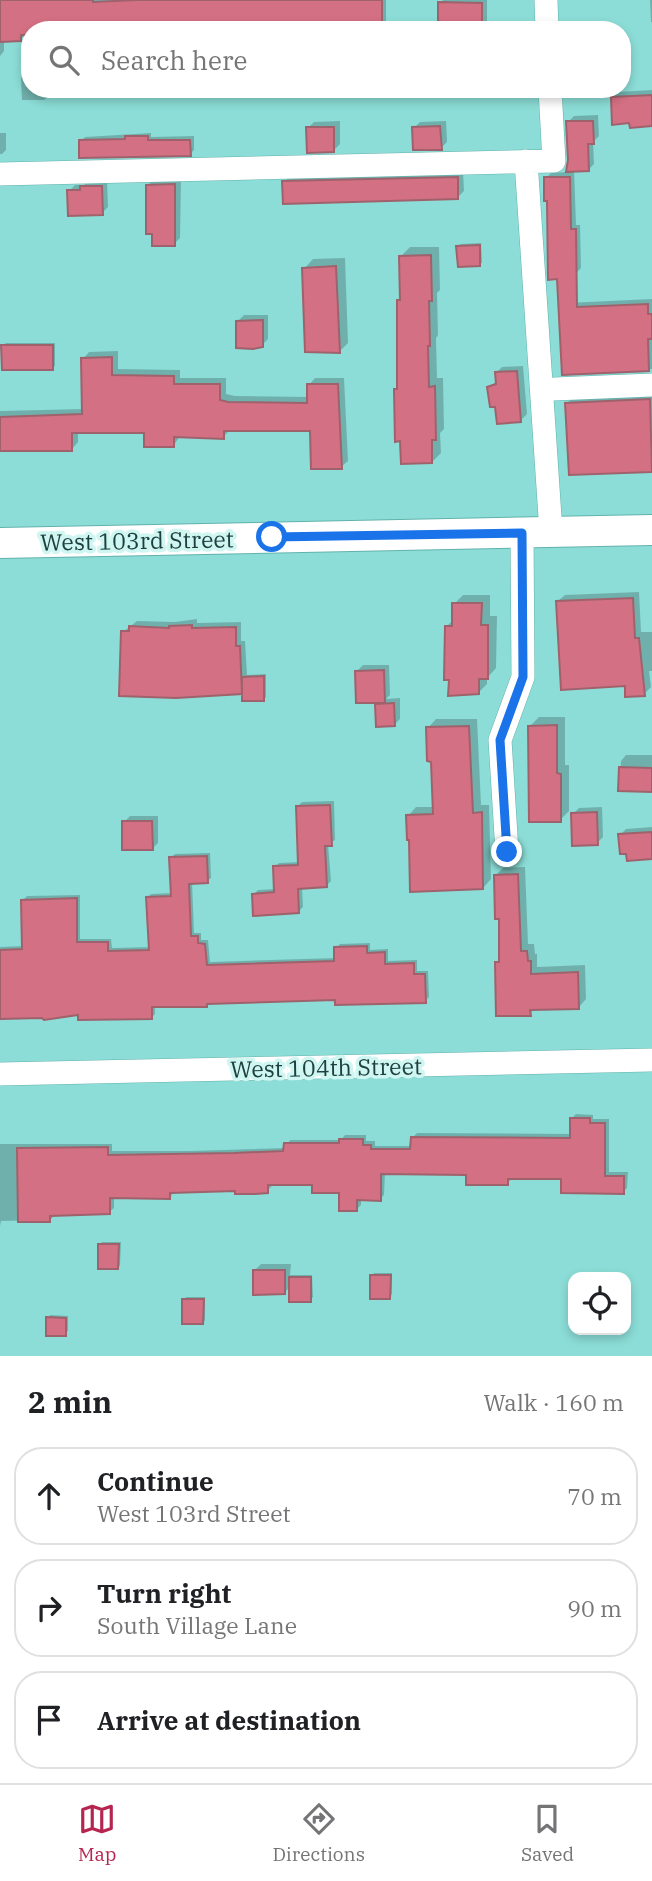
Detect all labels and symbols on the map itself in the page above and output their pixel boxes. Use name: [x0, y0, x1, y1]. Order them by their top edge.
route start: [256, 521, 287, 552]
street label: West 103rd Street: [40, 523, 234, 557]
route end: [491, 836, 522, 867]
street label: West 104th Street: [230, 1050, 422, 1084]

